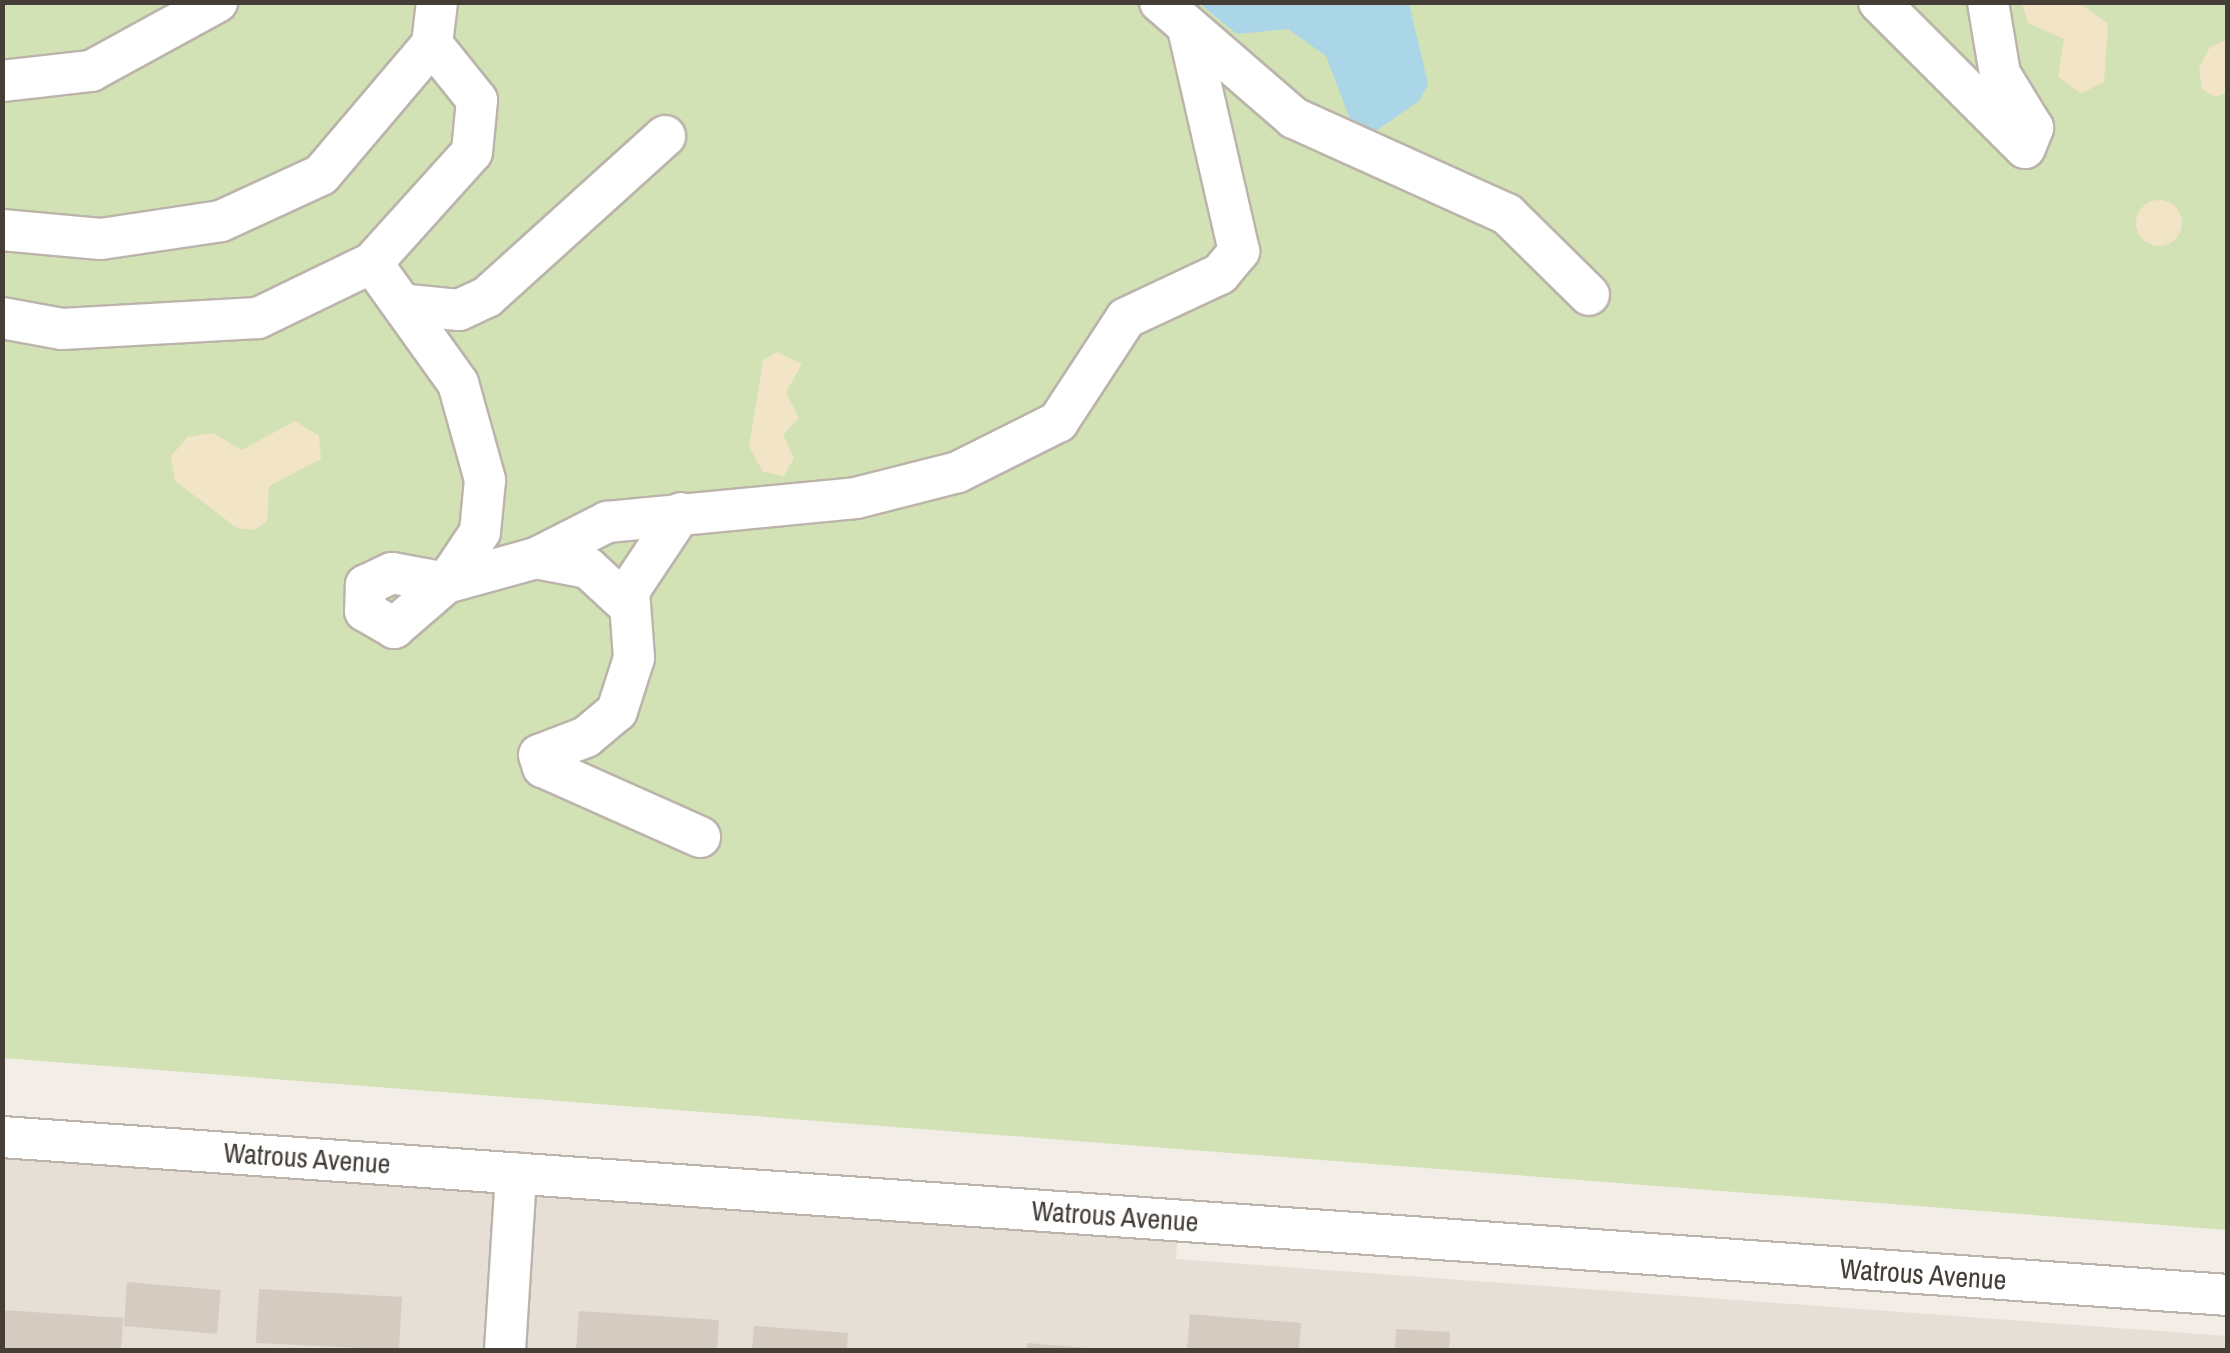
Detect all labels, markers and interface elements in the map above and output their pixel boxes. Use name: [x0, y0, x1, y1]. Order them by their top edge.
street label: Watrous Avenue: [222, 1135, 392, 1181]
street label: Watrous Avenue: [1030, 1193, 1200, 1239]
street label: Watrous Avenue: [1838, 1251, 2008, 1297]

